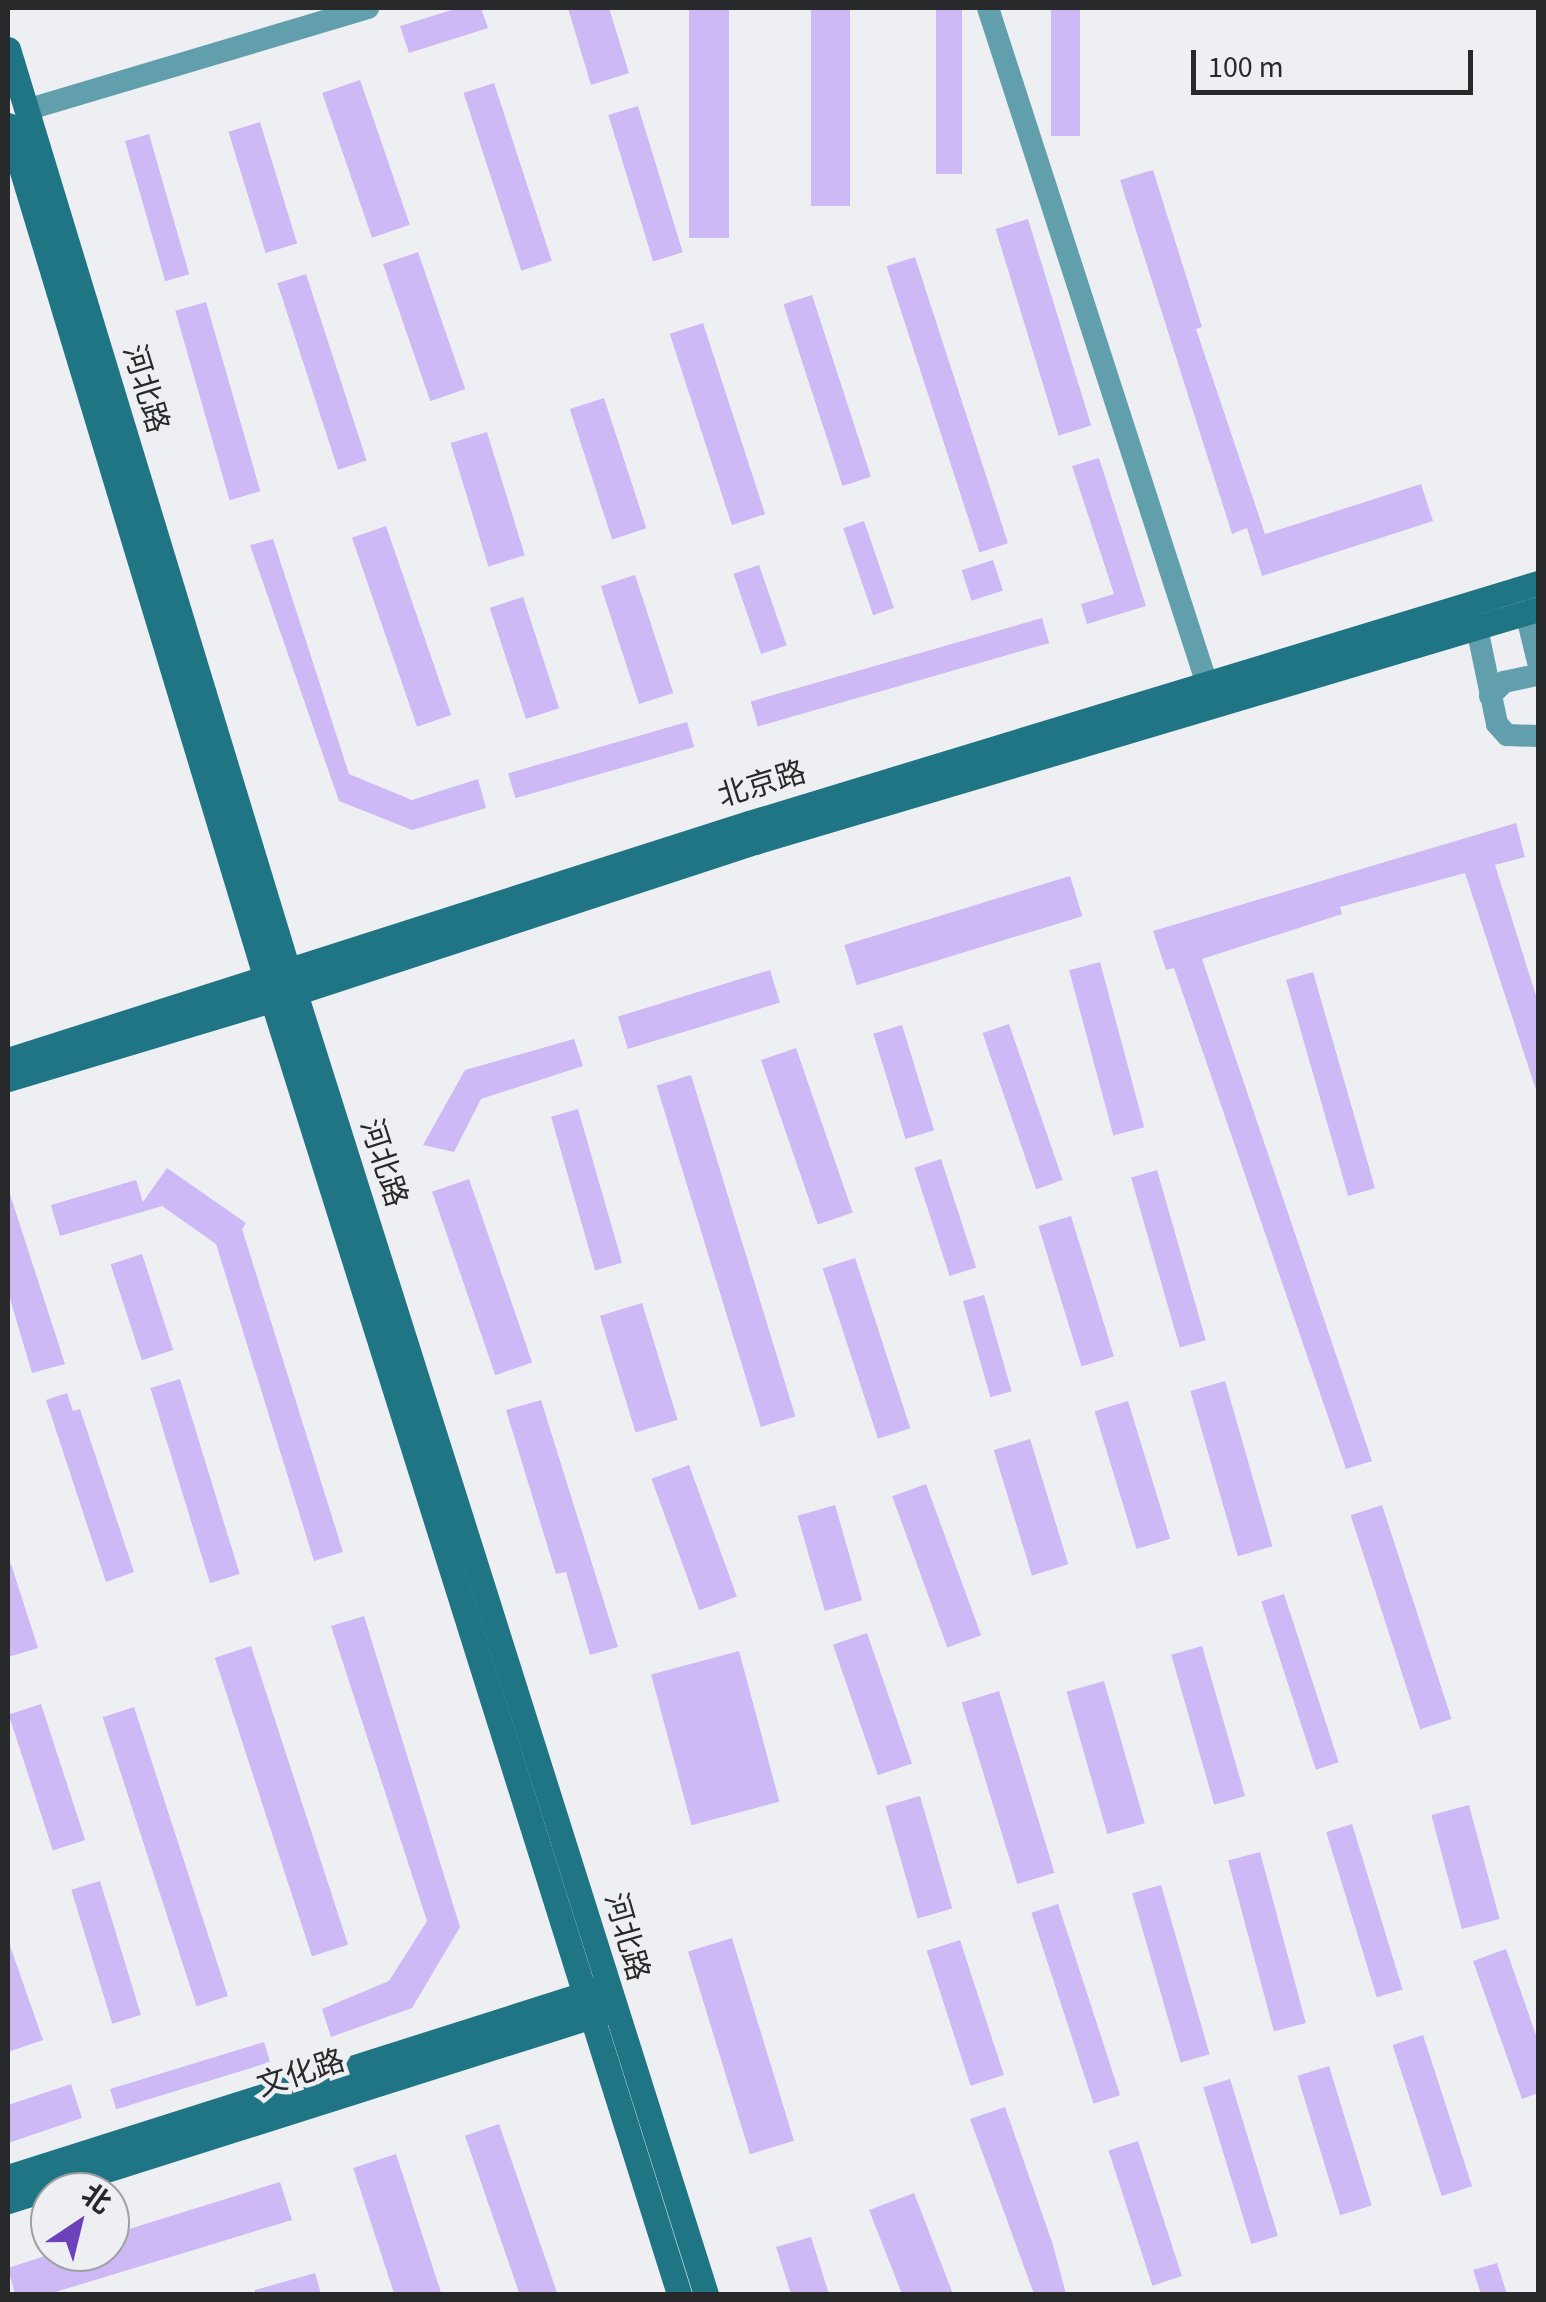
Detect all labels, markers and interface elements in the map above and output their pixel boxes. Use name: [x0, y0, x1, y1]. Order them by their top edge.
scale bar: [1196, 30, 1478, 92]
text: 100 m: [1208, 46, 1284, 89]
street label: 河北路: [115, 341, 175, 437]
street label: 北京路: [714, 755, 810, 815]
street label: 河北路: [352, 1115, 414, 1211]
street label: 河北路: [596, 1889, 656, 1985]
street label: 文化路: [253, 2043, 349, 2105]
north arrow: [30, 2172, 130, 2272]
text: 北: [73, 2175, 119, 2223]

